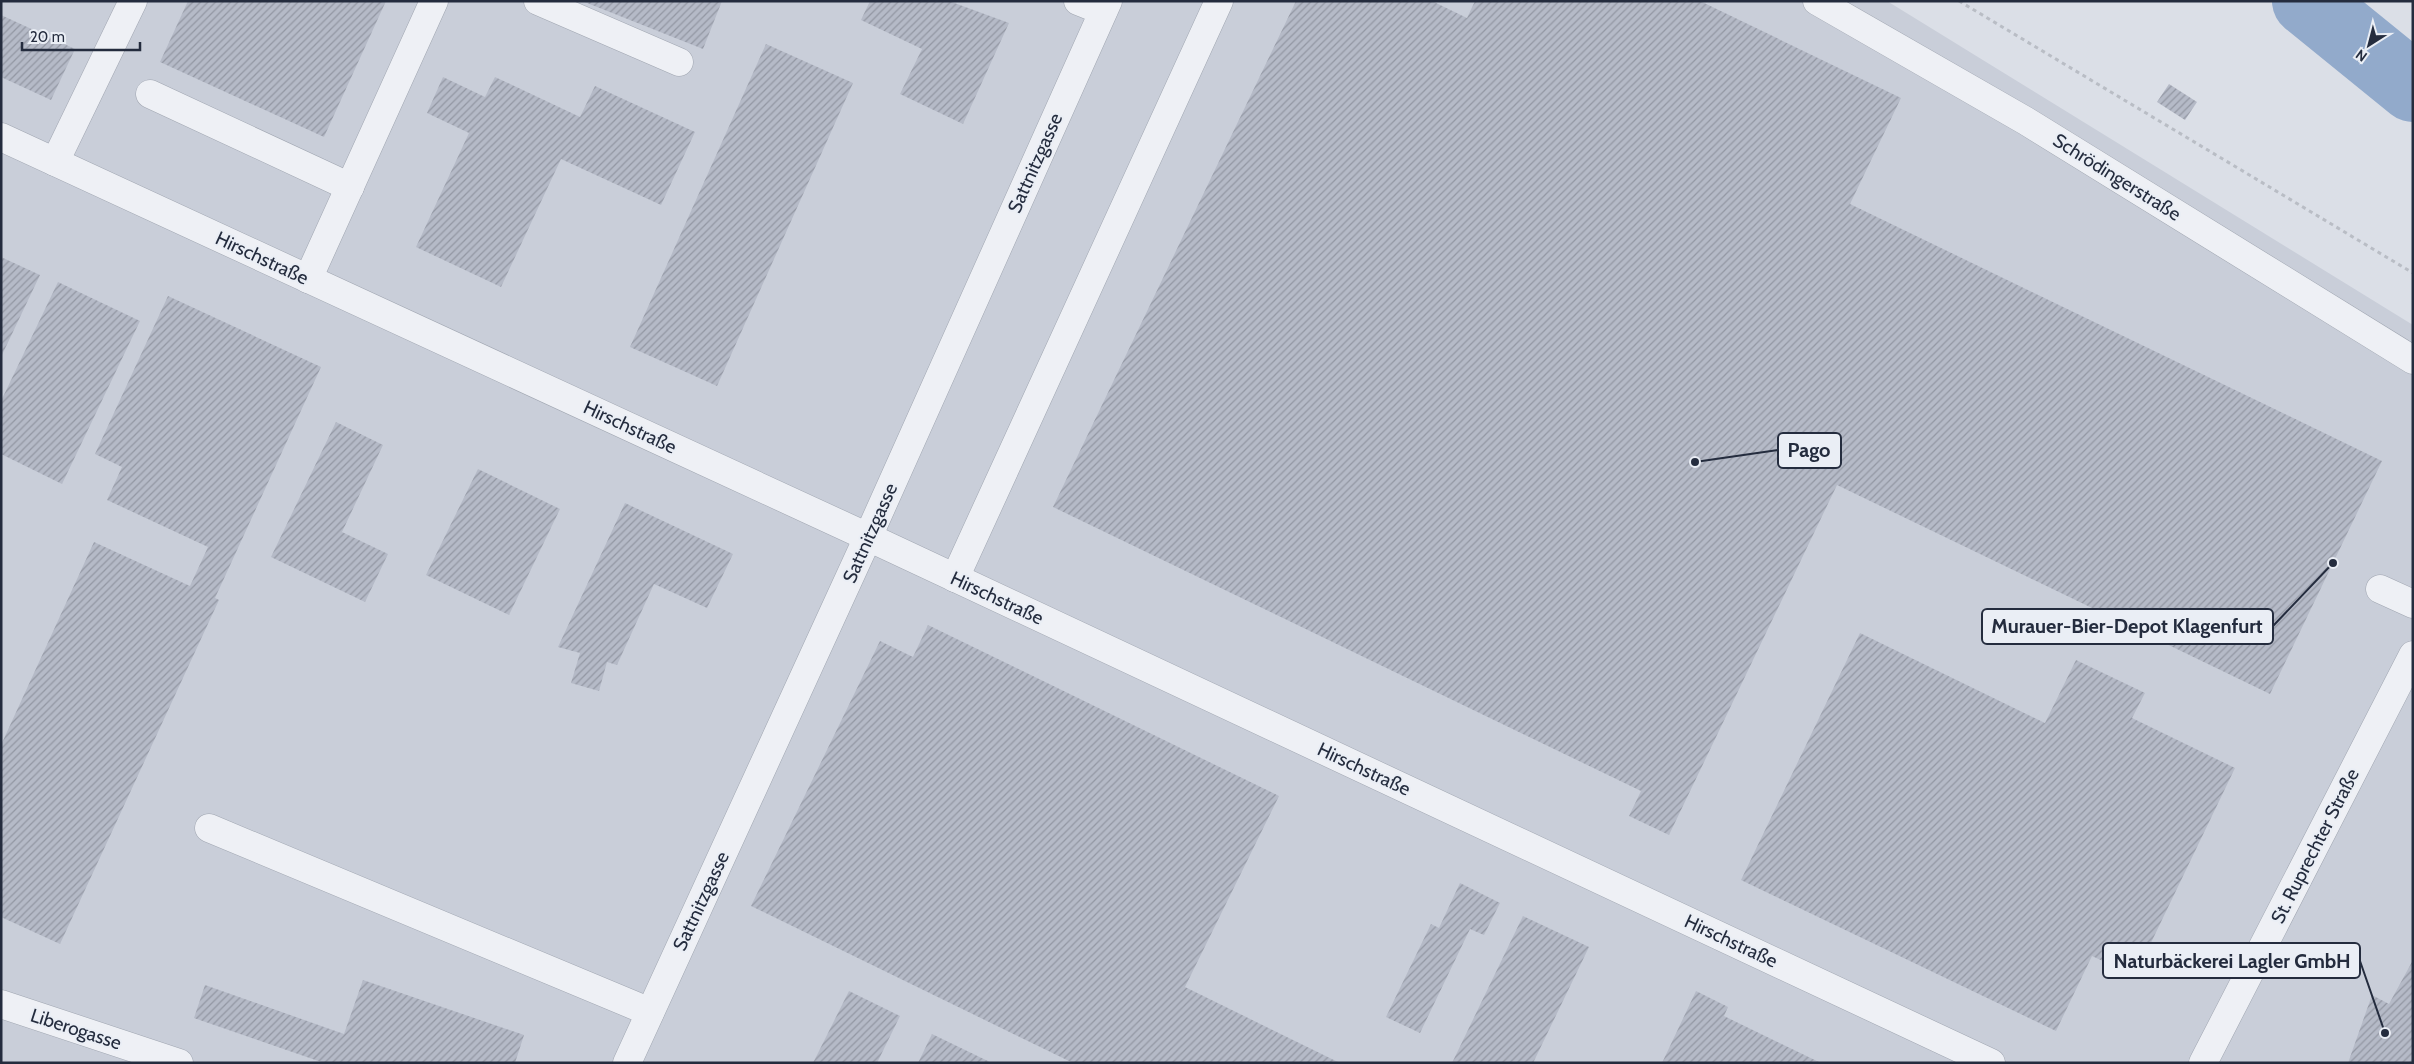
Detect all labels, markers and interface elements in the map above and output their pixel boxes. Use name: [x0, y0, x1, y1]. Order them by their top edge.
scale bar: [22, 20, 140, 52]
north arrow: [2344, 20, 2394, 70]
text: 20 m: [30, 28, 65, 46]
text: N: [2352, 45, 2371, 66]
street label: Sattnitzgasse: [1003, 109, 1067, 216]
street label: Schrödingerstraße: [2049, 128, 2185, 226]
street label: Hirschstraße: [212, 226, 312, 290]
street label: Hirschstraße: [580, 395, 680, 459]
callout: Pago: [1778, 433, 1841, 468]
text: Pago: [1788, 438, 1830, 462]
street label: Sattnitzgasse: [838, 479, 902, 586]
street label: Hirschstraße: [947, 566, 1047, 630]
callout: Murauer-Bier-Depot Klagenfurt: [1982, 609, 2273, 644]
text: Murauer-Bier-Depot Klagenfurt: [1991, 614, 2263, 638]
street label: Hirschstraße: [1314, 737, 1414, 801]
street label: St. Ruprechter Straße: [2266, 765, 2364, 927]
street label: Sattnitzgasse: [668, 848, 734, 954]
street label: Hirschstraße: [1681, 909, 1781, 973]
callout: Naturbäckerei Lagler GmbH: [2103, 943, 2360, 978]
text: Naturbäckerei Lagler GmbH: [2113, 949, 2351, 973]
street label: Liberogasse: [28, 1004, 125, 1055]

